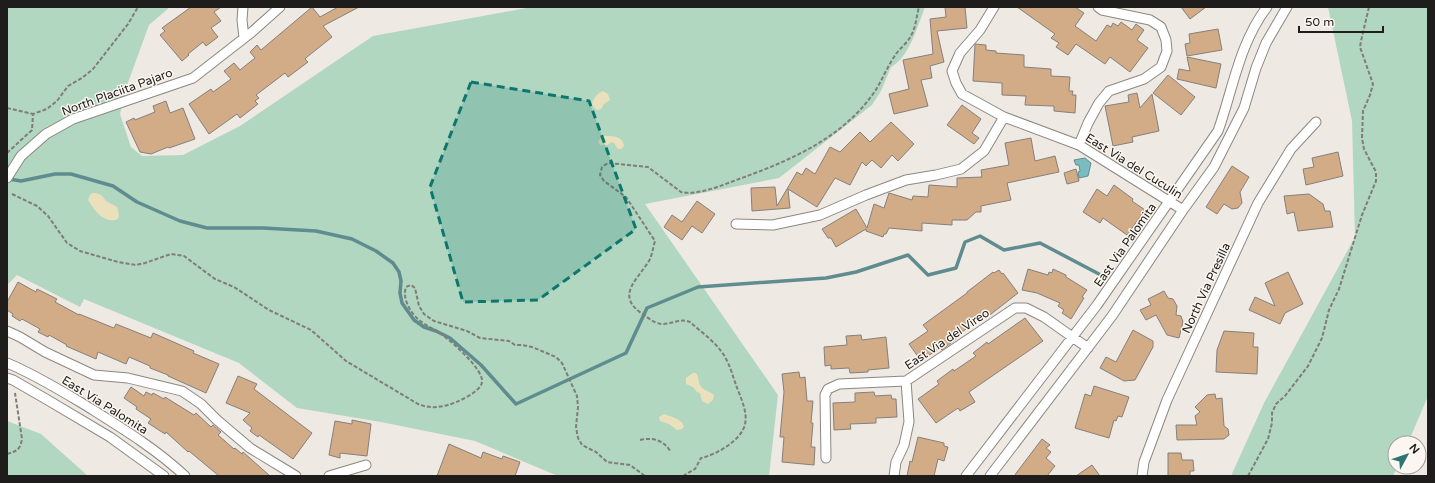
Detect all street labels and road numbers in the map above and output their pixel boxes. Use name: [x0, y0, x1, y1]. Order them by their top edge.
street label: North Placiita Pajaro: [60, 65, 174, 119]
street label: East Via del Cuculin: [1083, 130, 1185, 202]
street label: East Via Palomita: [1091, 200, 1159, 290]
street label: North Via Presilla: [1179, 241, 1233, 335]
street label: East Via del Vireo: [902, 306, 992, 372]
street label: East Via Palomita: [59, 373, 151, 437]

